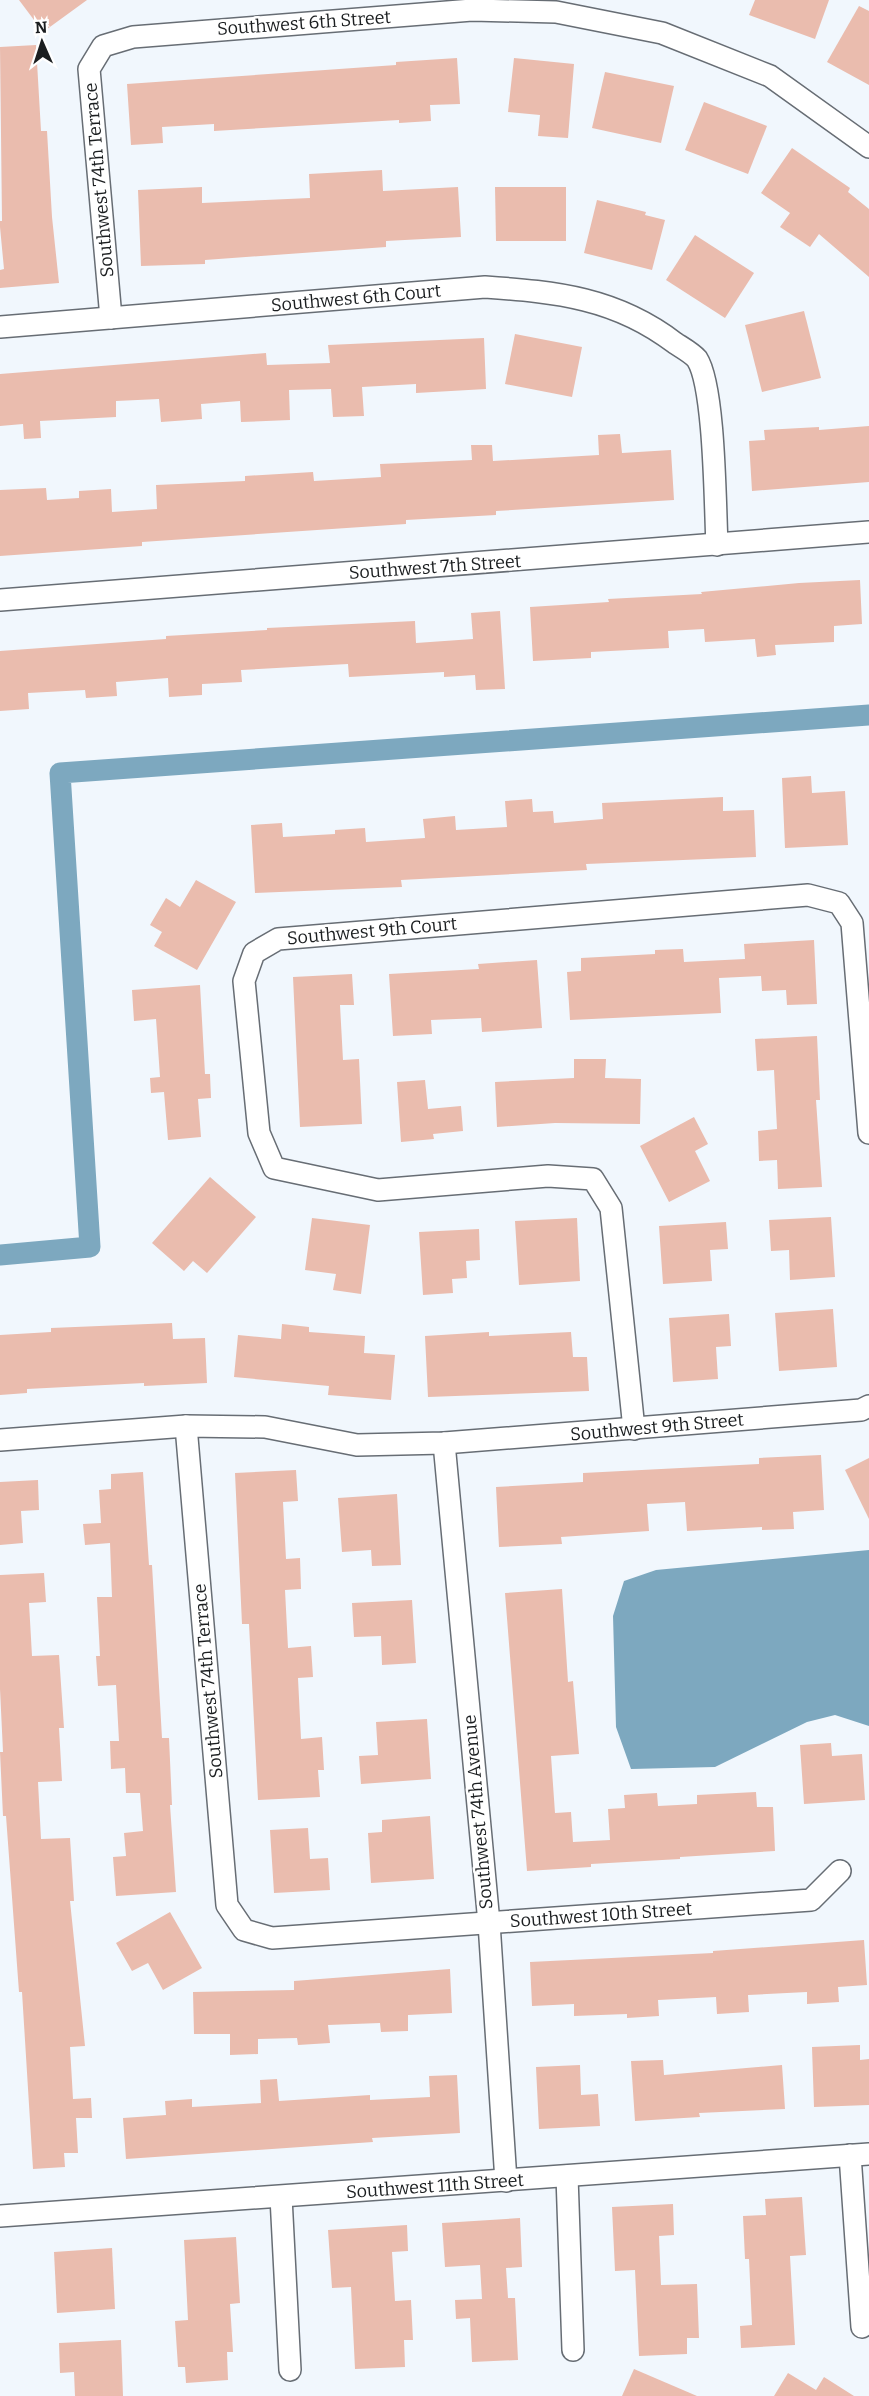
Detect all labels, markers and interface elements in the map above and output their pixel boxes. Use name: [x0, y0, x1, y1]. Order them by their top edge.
street label: Southwest 6th Street: [216, 6, 392, 40]
north arrow: [12, 12, 72, 72]
text: N: [35, 18, 48, 37]
street label: Southwest 74th Terrace: [80, 82, 118, 278]
street label: Southwest 6th Court: [270, 280, 442, 316]
street label: Southwest 7th Street: [348, 550, 522, 584]
street label: Southwest 9th Court: [286, 913, 458, 949]
street label: Southwest 9th Street: [569, 1408, 745, 1446]
street label: Southwest 74th Terrace: [189, 1583, 227, 1779]
street label: Southwest 74th Avenue: [459, 1714, 497, 1910]
street label: Southwest 10th Street: [509, 1898, 693, 1932]
street label: Southwest 11th Street: [345, 2169, 525, 2203]

